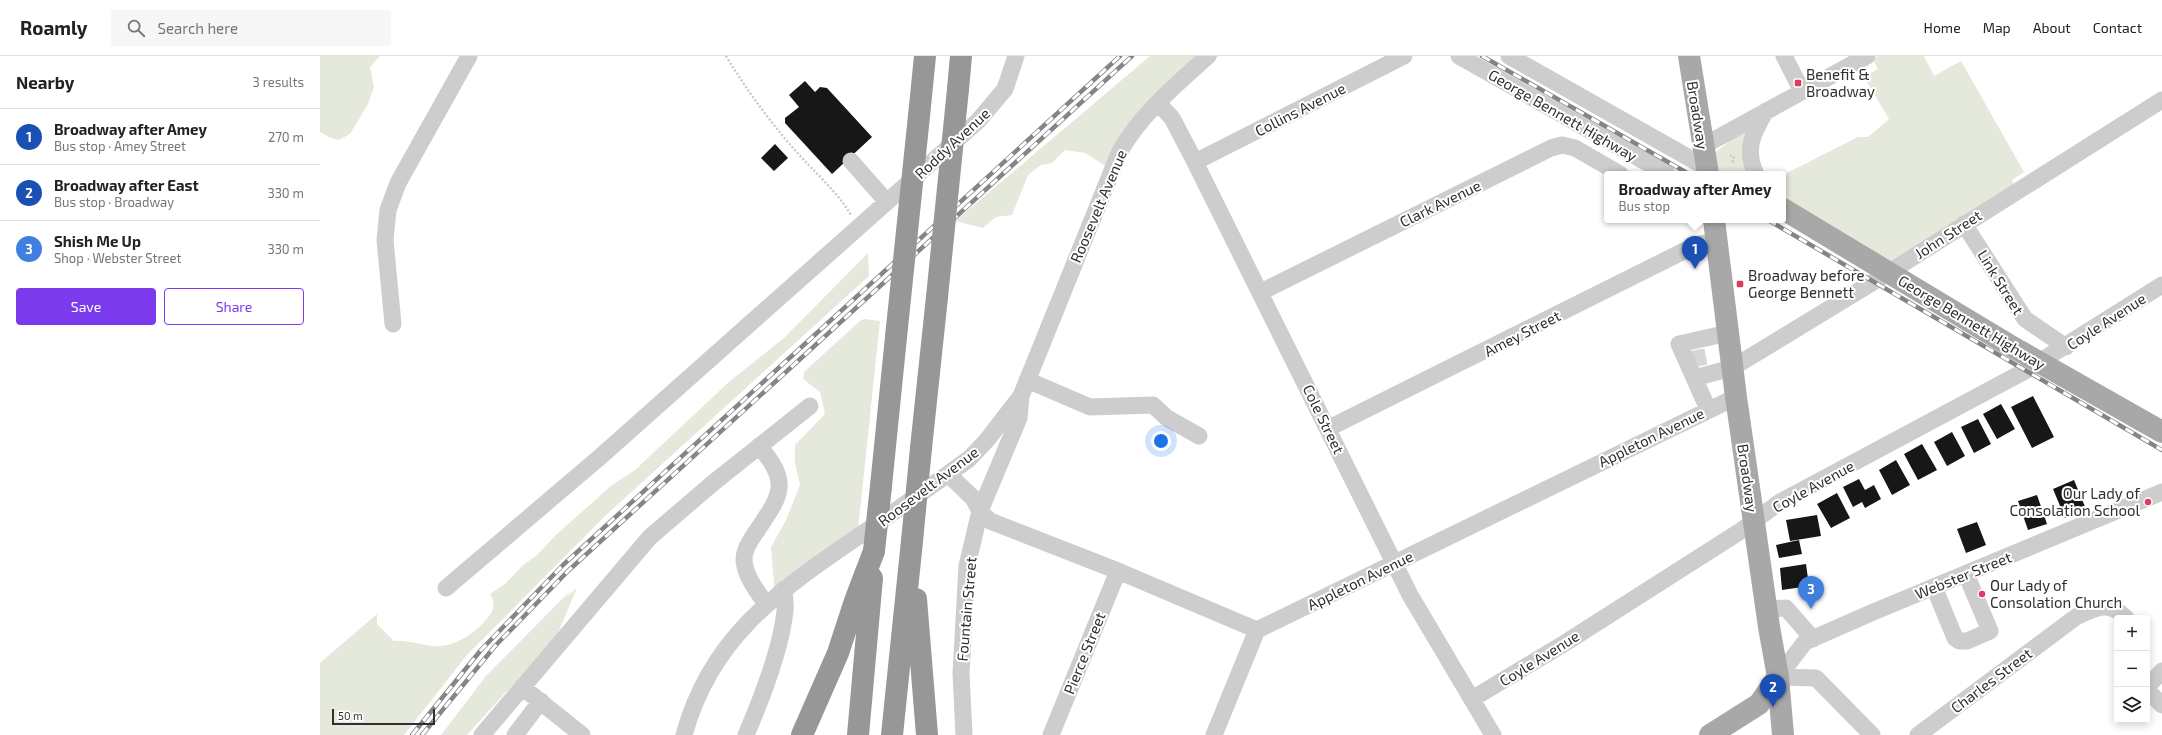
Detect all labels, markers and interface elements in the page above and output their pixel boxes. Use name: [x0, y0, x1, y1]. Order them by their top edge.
search box: [111, 10, 391, 46]
text: Roamly: [20, 16, 87, 39]
icon: search: [125, 17, 147, 39]
text: Search here: [157, 19, 238, 37]
text: Home: [1924, 19, 1961, 36]
text: Map: [1983, 19, 2011, 36]
text: About: [2033, 19, 2071, 36]
text: Contact: [2093, 19, 2142, 36]
street label: George Bennett Highway: [1485, 65, 1641, 165]
place label: Benefit & Broadway: [1806, 65, 1875, 100]
text: Nearby: [16, 72, 74, 92]
text: 3 results: [253, 74, 304, 90]
street label: Collins Avenue: [1252, 78, 1348, 140]
marker: Benefit & Broadway: [1793, 78, 1803, 88]
street label: Broadway: [1684, 80, 1712, 151]
street label: Roddy Avenue: [911, 104, 993, 182]
text: Broadway after Amey: [54, 120, 207, 138]
text: 1: [26, 129, 32, 145]
text: 270 m: [268, 129, 304, 145]
text: Bus stop · Amey Street: [54, 138, 186, 154]
street label: Roosevelt Avenue: [1066, 147, 1130, 265]
popup: [1604, 171, 1786, 223]
text: Broadway after East: [54, 176, 199, 194]
street label: Clark Avenue: [1397, 176, 1483, 230]
text: Broadway after Amey: [1619, 180, 1771, 198]
text: 2: [25, 185, 33, 201]
text: 330 m: [267, 185, 304, 201]
text: Bus stop · Broadway: [54, 194, 174, 210]
text: Bus stop: [1619, 198, 1670, 214]
street label: John Street: [1911, 206, 1985, 262]
text: Shish Me Up: [54, 232, 141, 250]
pin: 1: [1682, 236, 1708, 269]
text: 3: [25, 241, 33, 257]
text: 330 m: [267, 241, 304, 257]
street label: Link Street: [1974, 246, 2028, 318]
text: Shop · Webster Street: [54, 250, 181, 266]
place label: Broadway before George Bennett: [1748, 266, 1865, 301]
street label: George Bennett Highway: [1895, 271, 2049, 373]
marker: Broadway before George Bennett: [1735, 279, 1745, 289]
button: Save: [16, 288, 156, 325]
button: Share: [164, 288, 304, 325]
street label: Coyle Avenue: [2063, 289, 2149, 353]
street label: Amey Street: [1481, 306, 1563, 360]
street label: Cole Street: [1300, 382, 1349, 457]
street label: Appleton Avenue: [1595, 404, 1707, 470]
your location: [1151, 431, 1171, 451]
street label: Roosevelt Avenue: [874, 442, 982, 530]
street label: Broadway: [1734, 443, 1762, 513]
street label: Coyle Avenue: [1769, 456, 1857, 516]
place label: Our Lady of Consolation School: [2009, 484, 2141, 519]
marker: Our Lady of Consolation School: [2143, 497, 2153, 507]
street label: Appleton Avenue: [1304, 547, 1416, 613]
street label: Webster Street: [1912, 547, 2014, 603]
street label: Fountain Street: [952, 556, 980, 662]
pin: 3: [1798, 576, 1824, 609]
place label: Our Lady of Consolation Church: [1990, 576, 2122, 611]
marker: Our Lady of Consolation Church: [1977, 589, 1987, 599]
street label: Pierce Street: [1059, 609, 1109, 697]
map controls: [2114, 615, 2150, 723]
button: +: [2114, 615, 2150, 651]
street label: Coyle Avenue: [1496, 626, 1582, 690]
street label: Charles Street: [1947, 644, 2035, 716]
button: −: [2114, 651, 2150, 687]
pin: 2: [1760, 674, 1786, 707]
button: layers: [2114, 687, 2150, 723]
scale bar: [332, 707, 435, 726]
text: 50 m: [338, 709, 363, 722]

